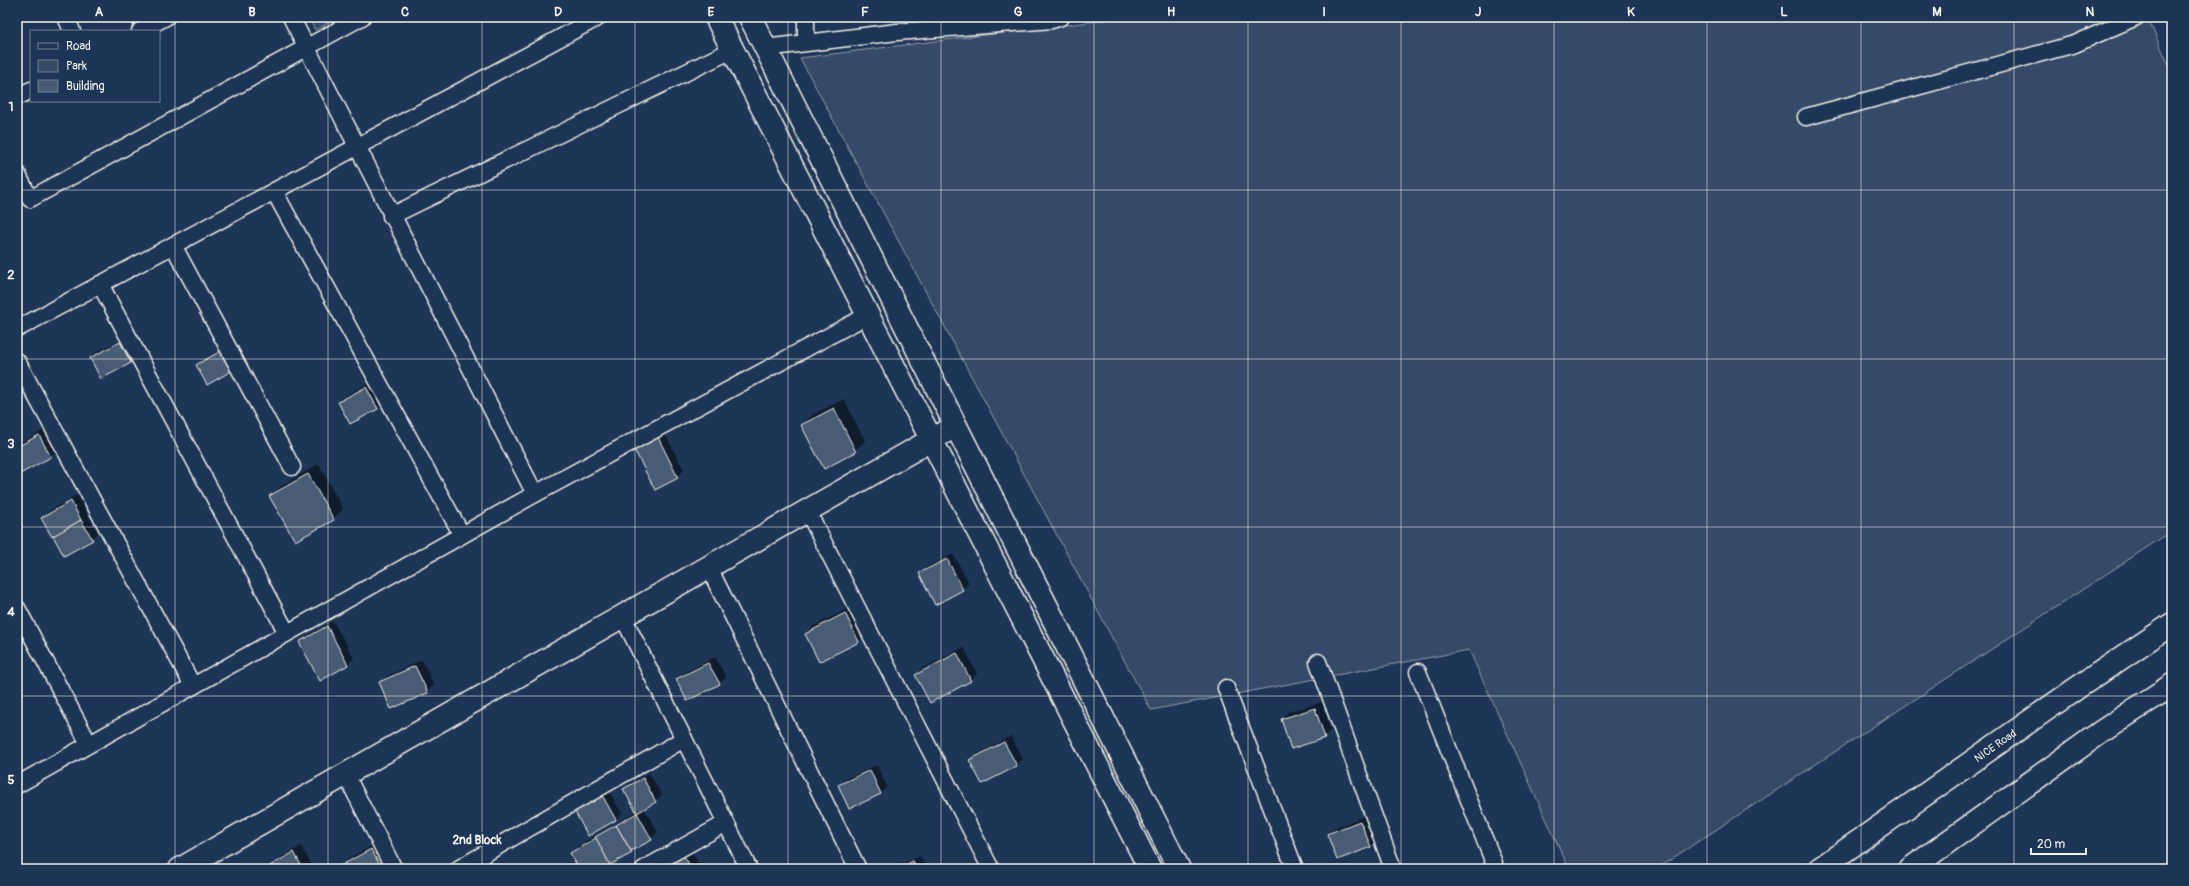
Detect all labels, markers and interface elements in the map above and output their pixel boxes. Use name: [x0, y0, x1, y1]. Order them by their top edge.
text: A: [95, 4, 104, 20]
text: B: [248, 4, 256, 20]
text: C: [401, 4, 409, 20]
text: D: [554, 4, 562, 20]
text: E: [708, 4, 715, 20]
text: F: [861, 4, 869, 20]
text: G: [1014, 4, 1023, 20]
text: H: [1167, 4, 1175, 20]
text: I: [1322, 4, 1326, 20]
text: J: [1475, 4, 1481, 20]
text: K: [1627, 4, 1635, 20]
text: L: [1780, 4, 1788, 20]
text: M: [1932, 4, 1942, 20]
text: N: [2086, 4, 2095, 20]
legend: [30, 30, 160, 102]
text: Road: [66, 39, 91, 54]
text: Park: [66, 59, 87, 74]
text: Building: [66, 79, 105, 94]
text: 1: [8, 99, 14, 115]
text: 2: [7, 267, 15, 283]
text: 3: [7, 436, 15, 452]
text: 4: [7, 604, 15, 620]
street label: NICE Road: [1972, 727, 2019, 765]
text: 5: [7, 772, 15, 788]
scale bar: [2031, 830, 2086, 856]
district label: 2nd Block: [452, 833, 503, 848]
text: 20 m: [2037, 837, 2066, 852]

